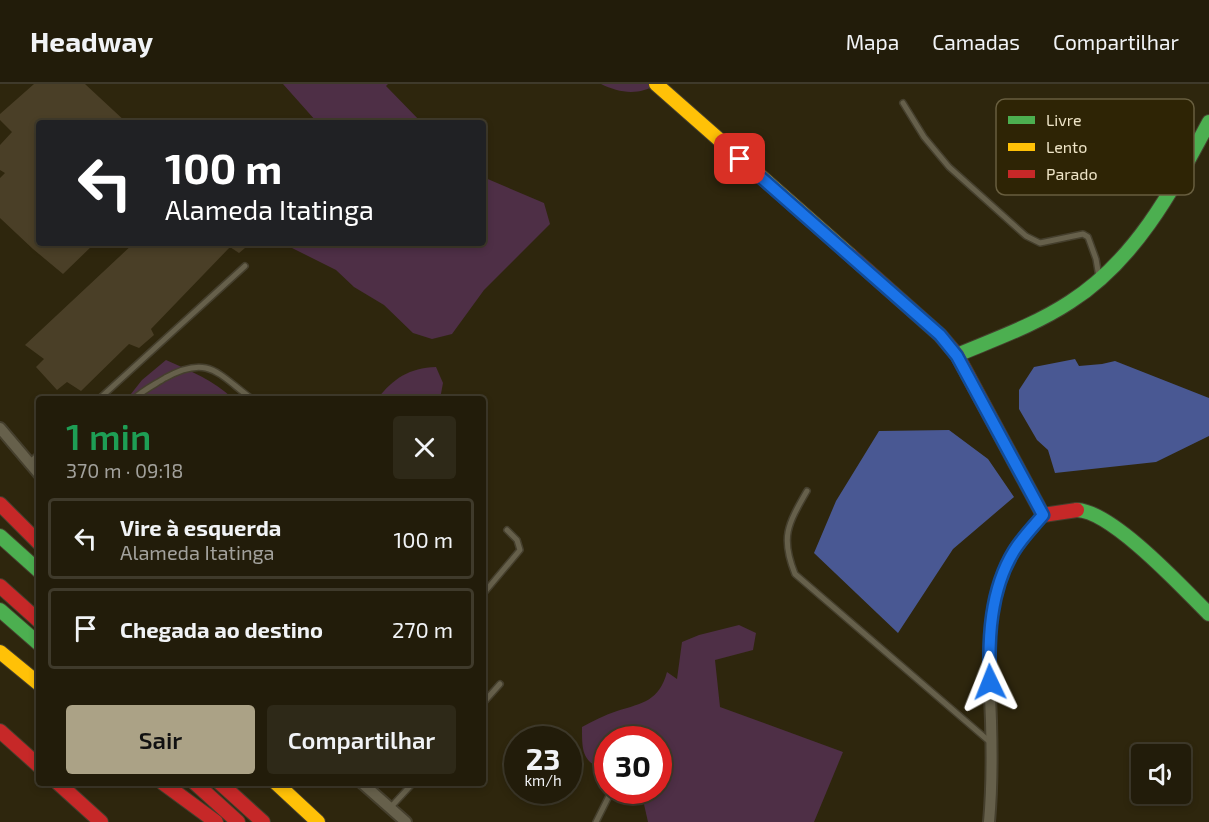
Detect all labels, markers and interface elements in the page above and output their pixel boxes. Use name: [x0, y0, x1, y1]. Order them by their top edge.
text: Headway: [30, 24, 153, 58]
text: Mapa: [846, 29, 899, 54]
text: Camadas: [932, 29, 1020, 54]
text: Compartilhar: [1053, 29, 1179, 54]
legend: [996, 99, 1194, 195]
text: Livre: [1046, 110, 1081, 129]
pin: [714, 133, 765, 184]
text: Lento: [1046, 137, 1087, 156]
text: 100 m: [165, 142, 282, 192]
icon: arrive: [723, 142, 756, 175]
icon: left: [66, 144, 144, 222]
text: Parado: [1046, 164, 1098, 183]
text: Alameda Itatinga: [165, 193, 374, 225]
text: 1 min: [66, 414, 151, 457]
button: close: [393, 416, 456, 479]
text: 370 m · 09:18: [66, 458, 183, 482]
text: Vire à esquerda: [120, 514, 281, 540]
icon: left: [69, 522, 102, 555]
text: 100 m: [394, 526, 453, 552]
text: Alameda Itatinga: [120, 540, 275, 564]
icon: arrive: [69, 612, 102, 645]
text: Chegada ao destino: [120, 616, 323, 642]
text: 270 m: [392, 616, 453, 642]
position arrow: [958, 650, 1022, 714]
button: Sair: [66, 705, 255, 774]
button: Compartilhar: [267, 705, 456, 774]
speed limit sign: 30: [594, 726, 672, 804]
text: 23: [526, 740, 560, 776]
map controls: [1131, 744, 1191, 804]
button: sound: [1131, 744, 1191, 804]
text: km/h: [524, 771, 562, 789]

